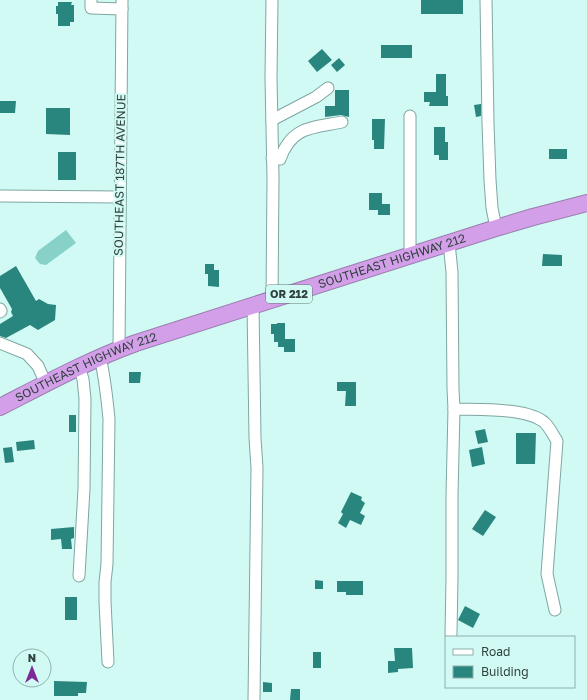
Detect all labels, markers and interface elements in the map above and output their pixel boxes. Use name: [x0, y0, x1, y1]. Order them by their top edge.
street label: SOUTHEAST 187TH AVENUE: [111, 94, 128, 256]
street label: SOUTHEAST HIGHWAY 212: [316, 230, 467, 291]
road number: OR 212: [266, 285, 312, 303]
street label: SOUTHEAST HIGHWAY 212: [12, 329, 159, 405]
legend: [445, 636, 575, 688]
text: Road: [481, 644, 510, 659]
north arrow: [12, 648, 52, 688]
text: N: [28, 651, 36, 664]
text: Building: [481, 664, 529, 679]

